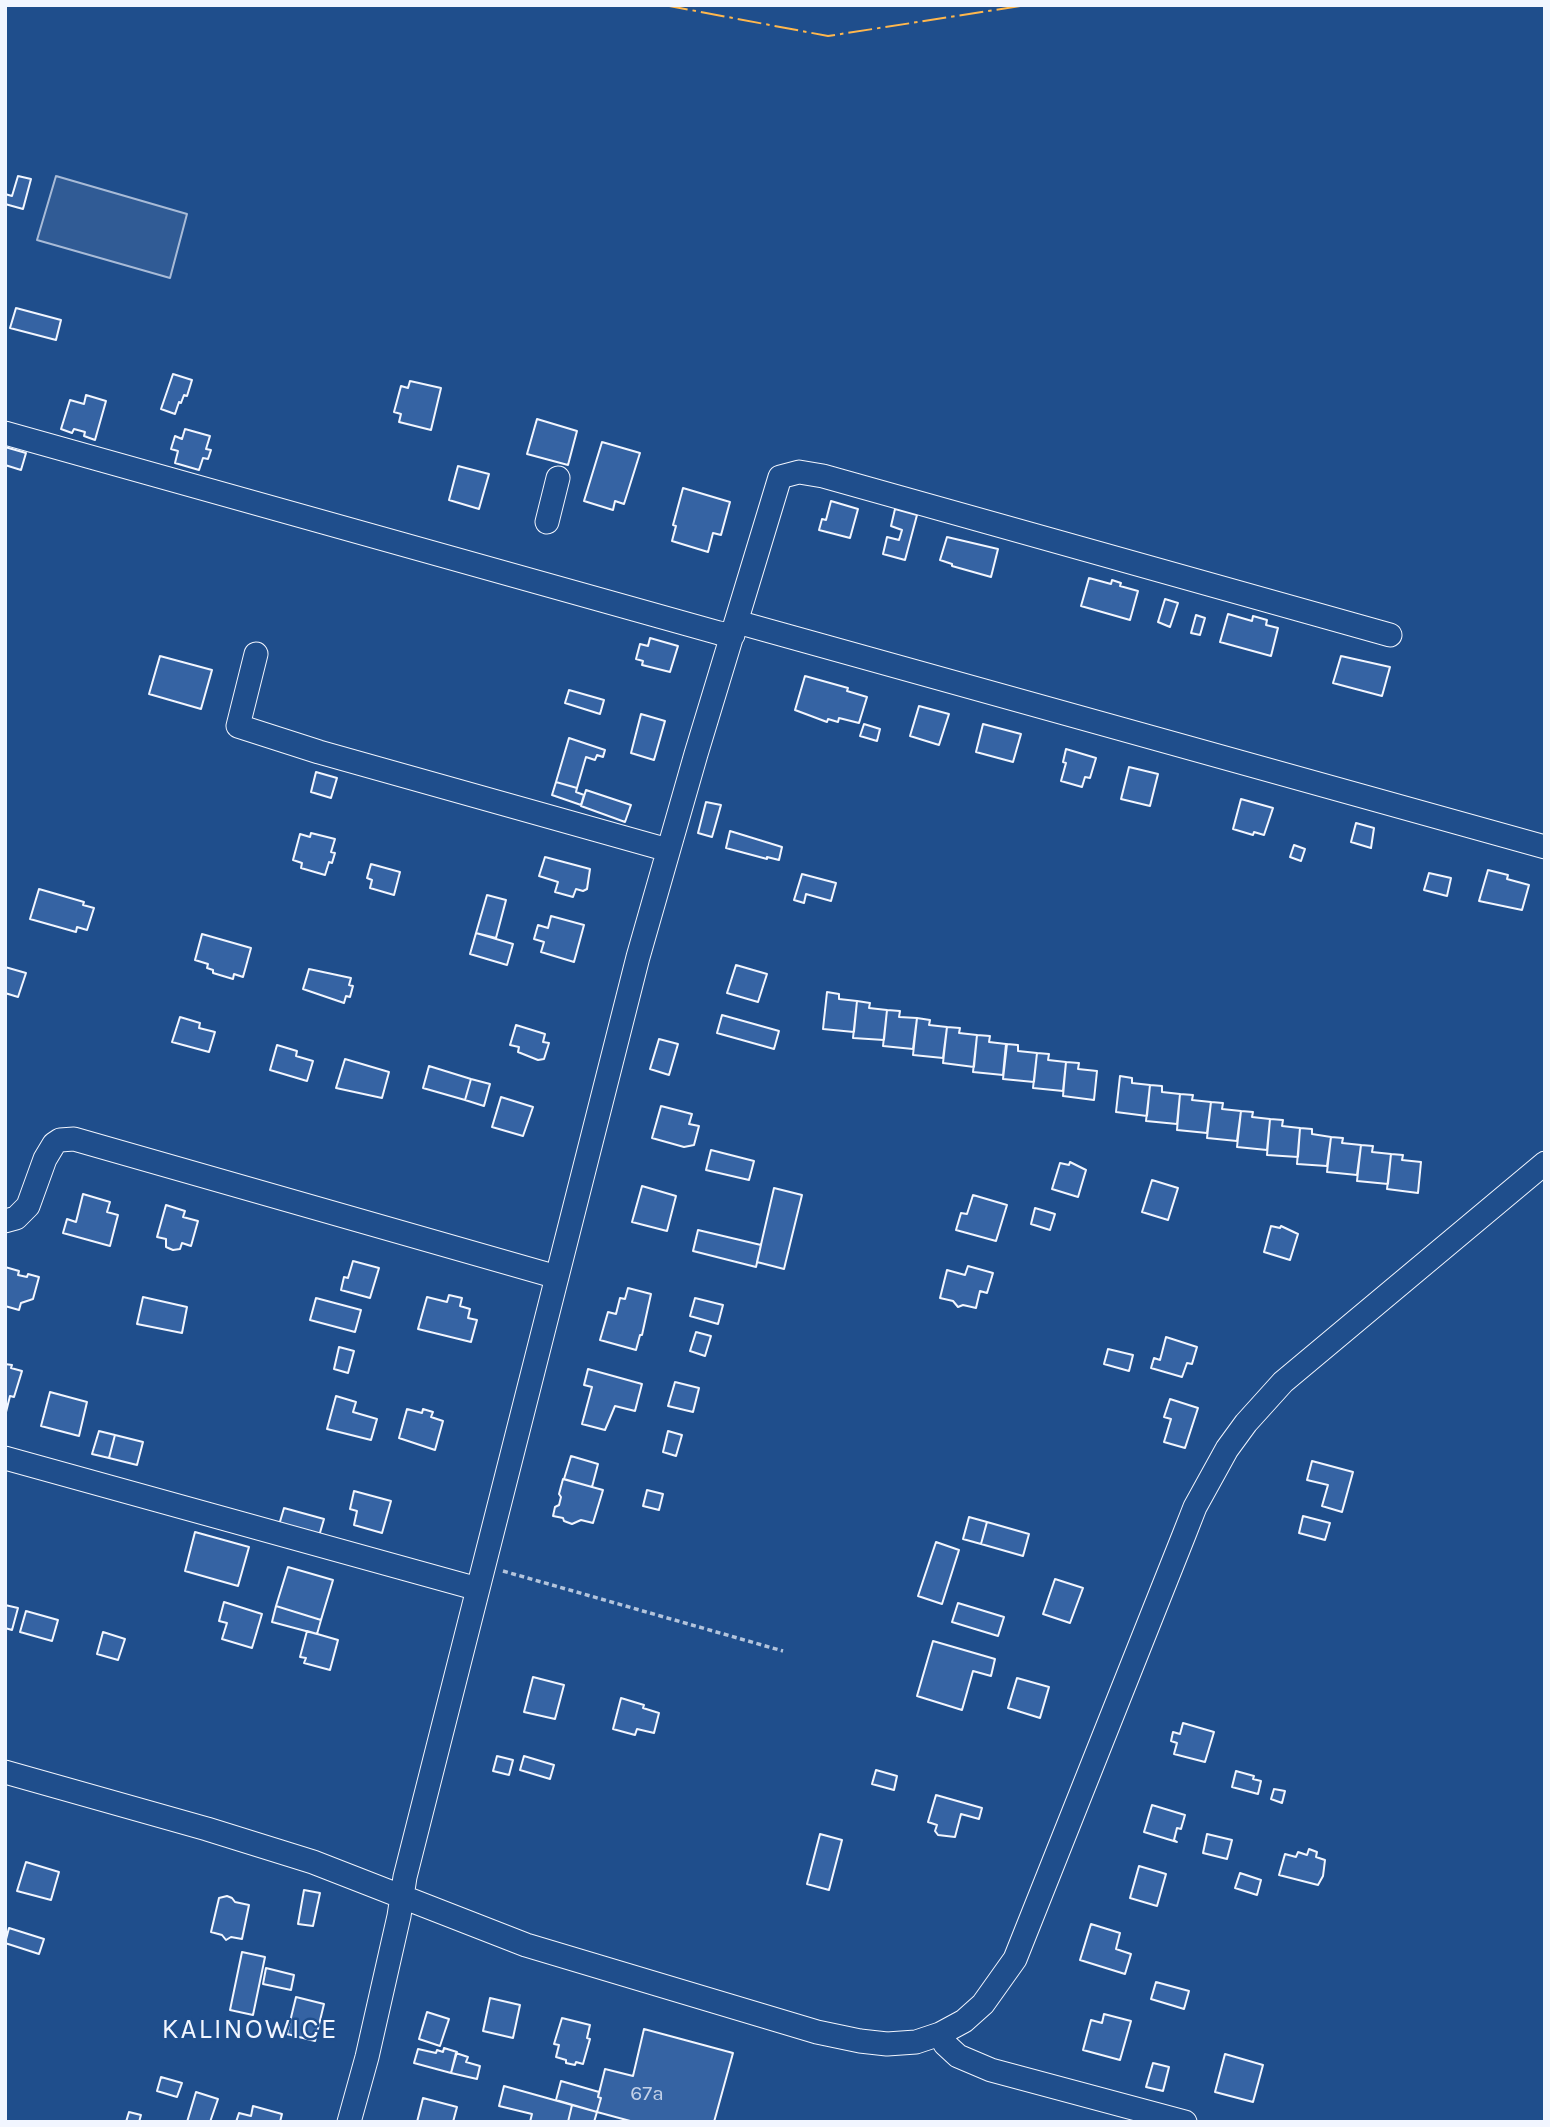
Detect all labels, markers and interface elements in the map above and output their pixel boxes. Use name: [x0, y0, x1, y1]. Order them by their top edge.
district label: KALINOWICE: [163, 2013, 337, 2047]
house number: 67a: [630, 2081, 664, 2107]

